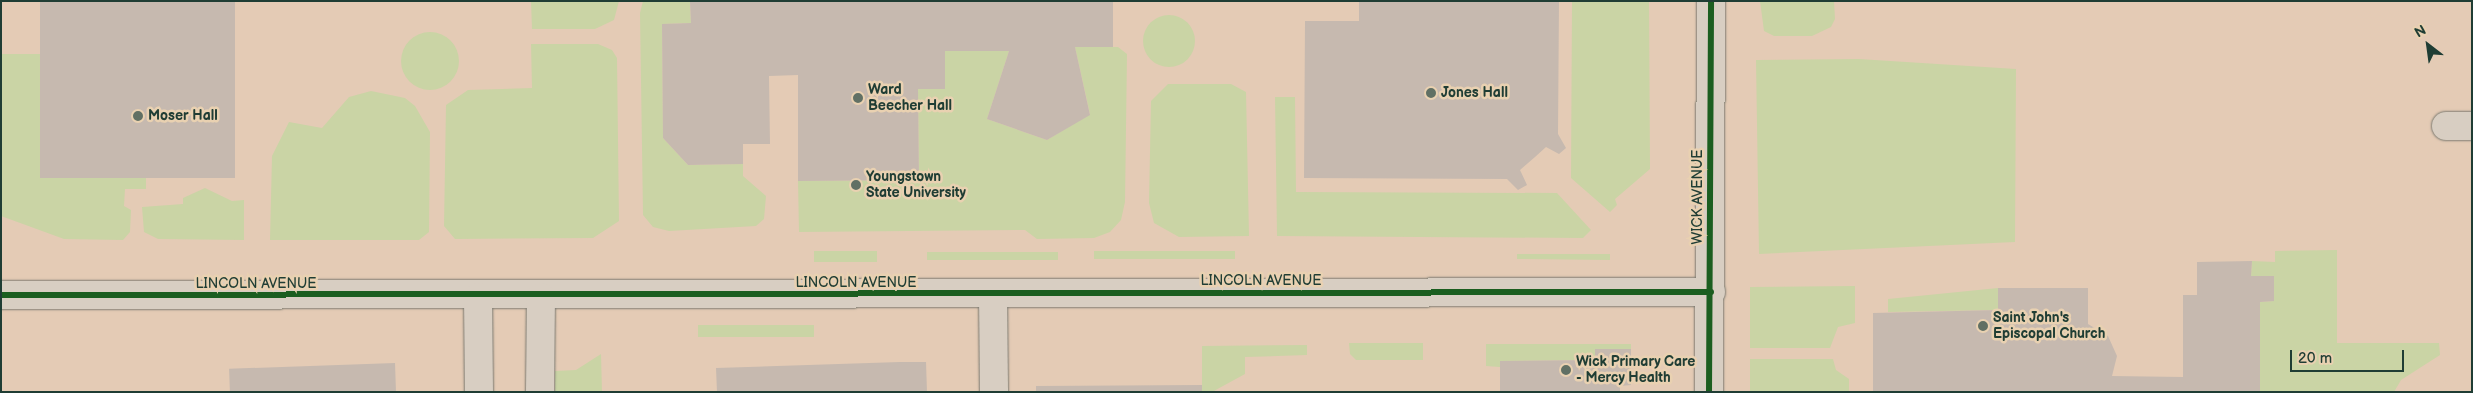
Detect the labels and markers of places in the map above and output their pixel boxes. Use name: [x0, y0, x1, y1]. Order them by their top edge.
place label: Ward Beecher Hall: [868, 82, 952, 114]
place label: Jones Hall: [1441, 85, 1508, 101]
marker: Jones Hall: [1425, 87, 1437, 99]
marker: Ward Beecher Hall: [852, 92, 864, 104]
place label: Moser Hall: [148, 108, 218, 124]
marker: Moser Hall: [132, 110, 144, 122]
place label: Youngstown State University: [866, 169, 966, 202]
marker: Youngstown State University: [850, 179, 862, 191]
place label: Saint John's Episcopal Church: [1993, 310, 2105, 342]
marker: Saint John's Episcopal Church: [1977, 320, 1989, 332]
place label: Wick Primary Care - Mercy Health: [1576, 354, 1696, 387]
marker: Wick Primary Care - Mercy Health: [1560, 364, 1572, 376]

